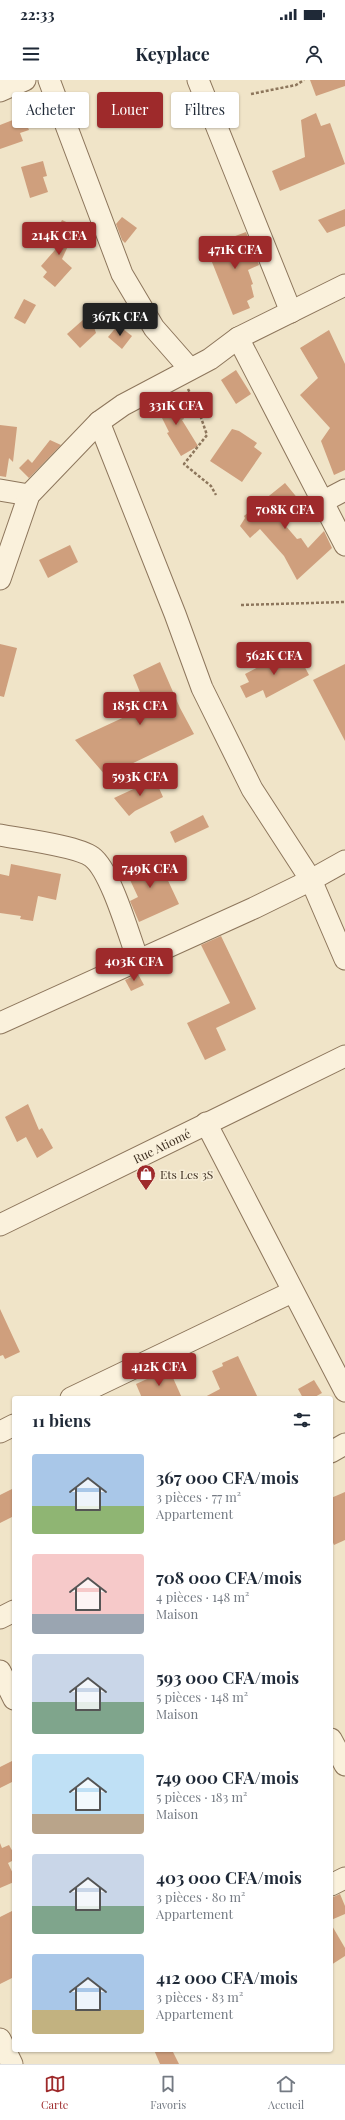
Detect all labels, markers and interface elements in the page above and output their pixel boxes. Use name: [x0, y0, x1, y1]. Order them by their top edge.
text: 22:33: [20, 4, 55, 24]
text: Keyplace: [135, 42, 210, 66]
icon: menu: [20, 43, 42, 65]
icon: person: [303, 43, 325, 65]
chip: Acheter: [12, 92, 89, 128]
chip: Louer: [97, 92, 163, 128]
chip: Filtres: [171, 92, 239, 128]
pin: 214K CFA: [18, 222, 100, 256]
text: 214K CFA: [31, 226, 87, 243]
pin: 471K CFA: [194, 236, 276, 270]
text: 471K CFA: [208, 240, 262, 257]
pin: 367K CFA: [79, 303, 161, 337]
text: 367K CFA: [92, 307, 148, 324]
pin: 331K CFA: [135, 392, 217, 426]
text: 331K CFA: [149, 396, 203, 413]
pin: 708K CFA: [244, 496, 326, 530]
text: 708K CFA: [256, 500, 314, 517]
pin: 562K CFA: [233, 642, 315, 676]
text: 562K CFA: [245, 646, 303, 663]
pin: 185K CFA: [99, 692, 181, 726]
text: 185K CFA: [112, 696, 168, 713]
pin: 593K CFA: [99, 763, 181, 797]
text: 593K CFA: [112, 767, 168, 784]
pin: 749K CFA: [109, 855, 191, 889]
text: 749K CFA: [122, 859, 178, 876]
pin: 403K CFA: [93, 948, 175, 982]
text: 403K CFA: [105, 952, 163, 969]
street label: Rue Atiomé: [130, 1125, 193, 1167]
shop icon: Ets Les 3S: [135, 1163, 157, 1191]
place label: Ets Les 3S: [160, 1166, 213, 1182]
pin: 412K CFA: [118, 1353, 200, 1387]
text: 412K CFA: [131, 1357, 187, 1374]
text: 11 biens: [32, 1409, 91, 1431]
icon: filters: [291, 1409, 313, 1431]
text: 367 000 CFA/mois: [156, 1466, 299, 1488]
icon: home: [64, 1470, 112, 1518]
text: 3 pièces · 77 m²: [156, 1488, 241, 1505]
text: Appartement: [156, 1505, 233, 1522]
text: 708 000 CFA/mois: [156, 1566, 302, 1588]
icon: home: [64, 1570, 112, 1618]
text: 4 pièces · 148 m²: [156, 1588, 249, 1605]
text: Maison: [156, 1605, 198, 1622]
text: 593 000 CFA/mois: [156, 1666, 299, 1688]
icon: home: [64, 1670, 112, 1718]
text: 5 pièces · 148 m²: [156, 1688, 248, 1705]
text: Maison: [156, 1705, 198, 1722]
text: 749 000 CFA/mois: [156, 1766, 299, 1788]
icon: home: [64, 1770, 112, 1818]
text: 5 pièces · 183 m²: [156, 1788, 247, 1805]
text: Maison: [156, 1805, 198, 1822]
text: 403 000 CFA/mois: [156, 1866, 302, 1888]
icon: home: [64, 1870, 112, 1918]
text: 3 pièces · 80 m²: [156, 1888, 245, 1905]
text: Appartement: [156, 1905, 233, 1922]
text: 412 000 CFA/mois: [156, 1966, 298, 1988]
icon: home: [64, 1970, 112, 2018]
text: 3 pièces · 83 m²: [156, 1988, 243, 2005]
text: Appartement: [156, 2005, 233, 2022]
tab: Carte: [41, 2073, 68, 2112]
tab: Favoris: [150, 2073, 186, 2112]
tab: Accueil: [268, 2073, 304, 2112]

